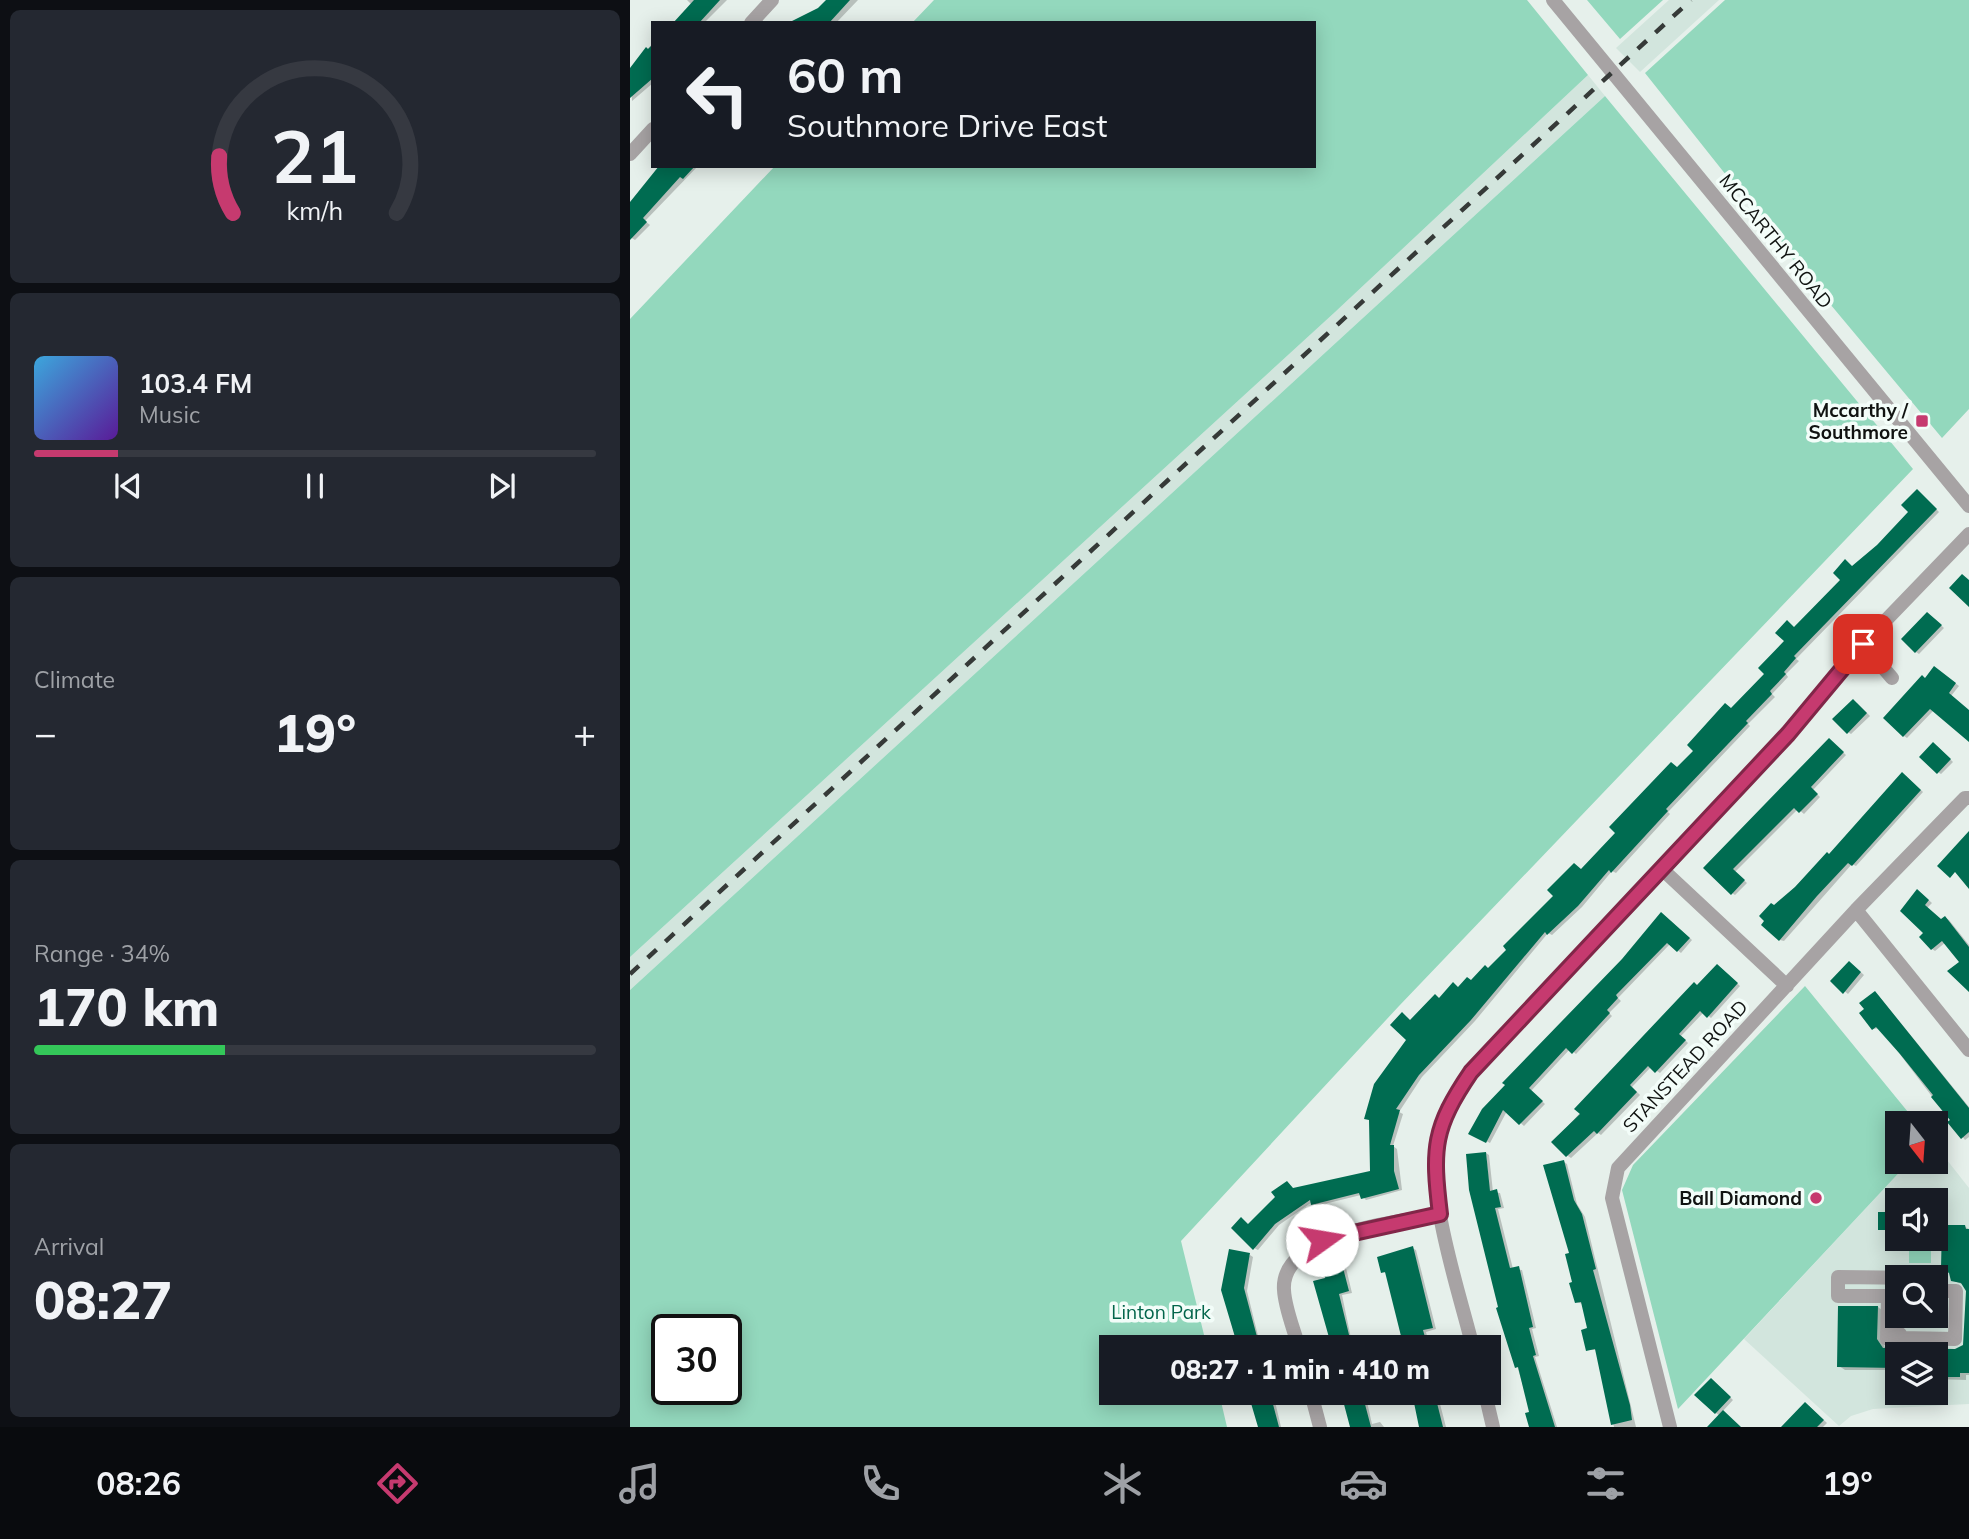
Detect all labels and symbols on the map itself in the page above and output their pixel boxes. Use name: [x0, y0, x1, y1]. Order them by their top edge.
street label: MCCARTHY ROAD: [1714, 169, 1838, 313]
place label: Mccarthy / Southmore: [1808, 398, 1909, 444]
marker: Mccarthy / Southmore: [1914, 413, 1930, 429]
pin: [1833, 614, 1893, 674]
street label: STANSTEAD ROAD: [1617, 995, 1753, 1137]
north arrow: [1885, 1111, 1948, 1174]
place label: Ball Diamond: [1679, 1186, 1802, 1210]
marker: Ball Diamond: [1808, 1190, 1824, 1206]
position arrow: [1285, 1203, 1359, 1277]
park label: Linton Park: [1111, 1300, 1211, 1324]
speed limit sign: 30: [651, 1314, 742, 1405]

